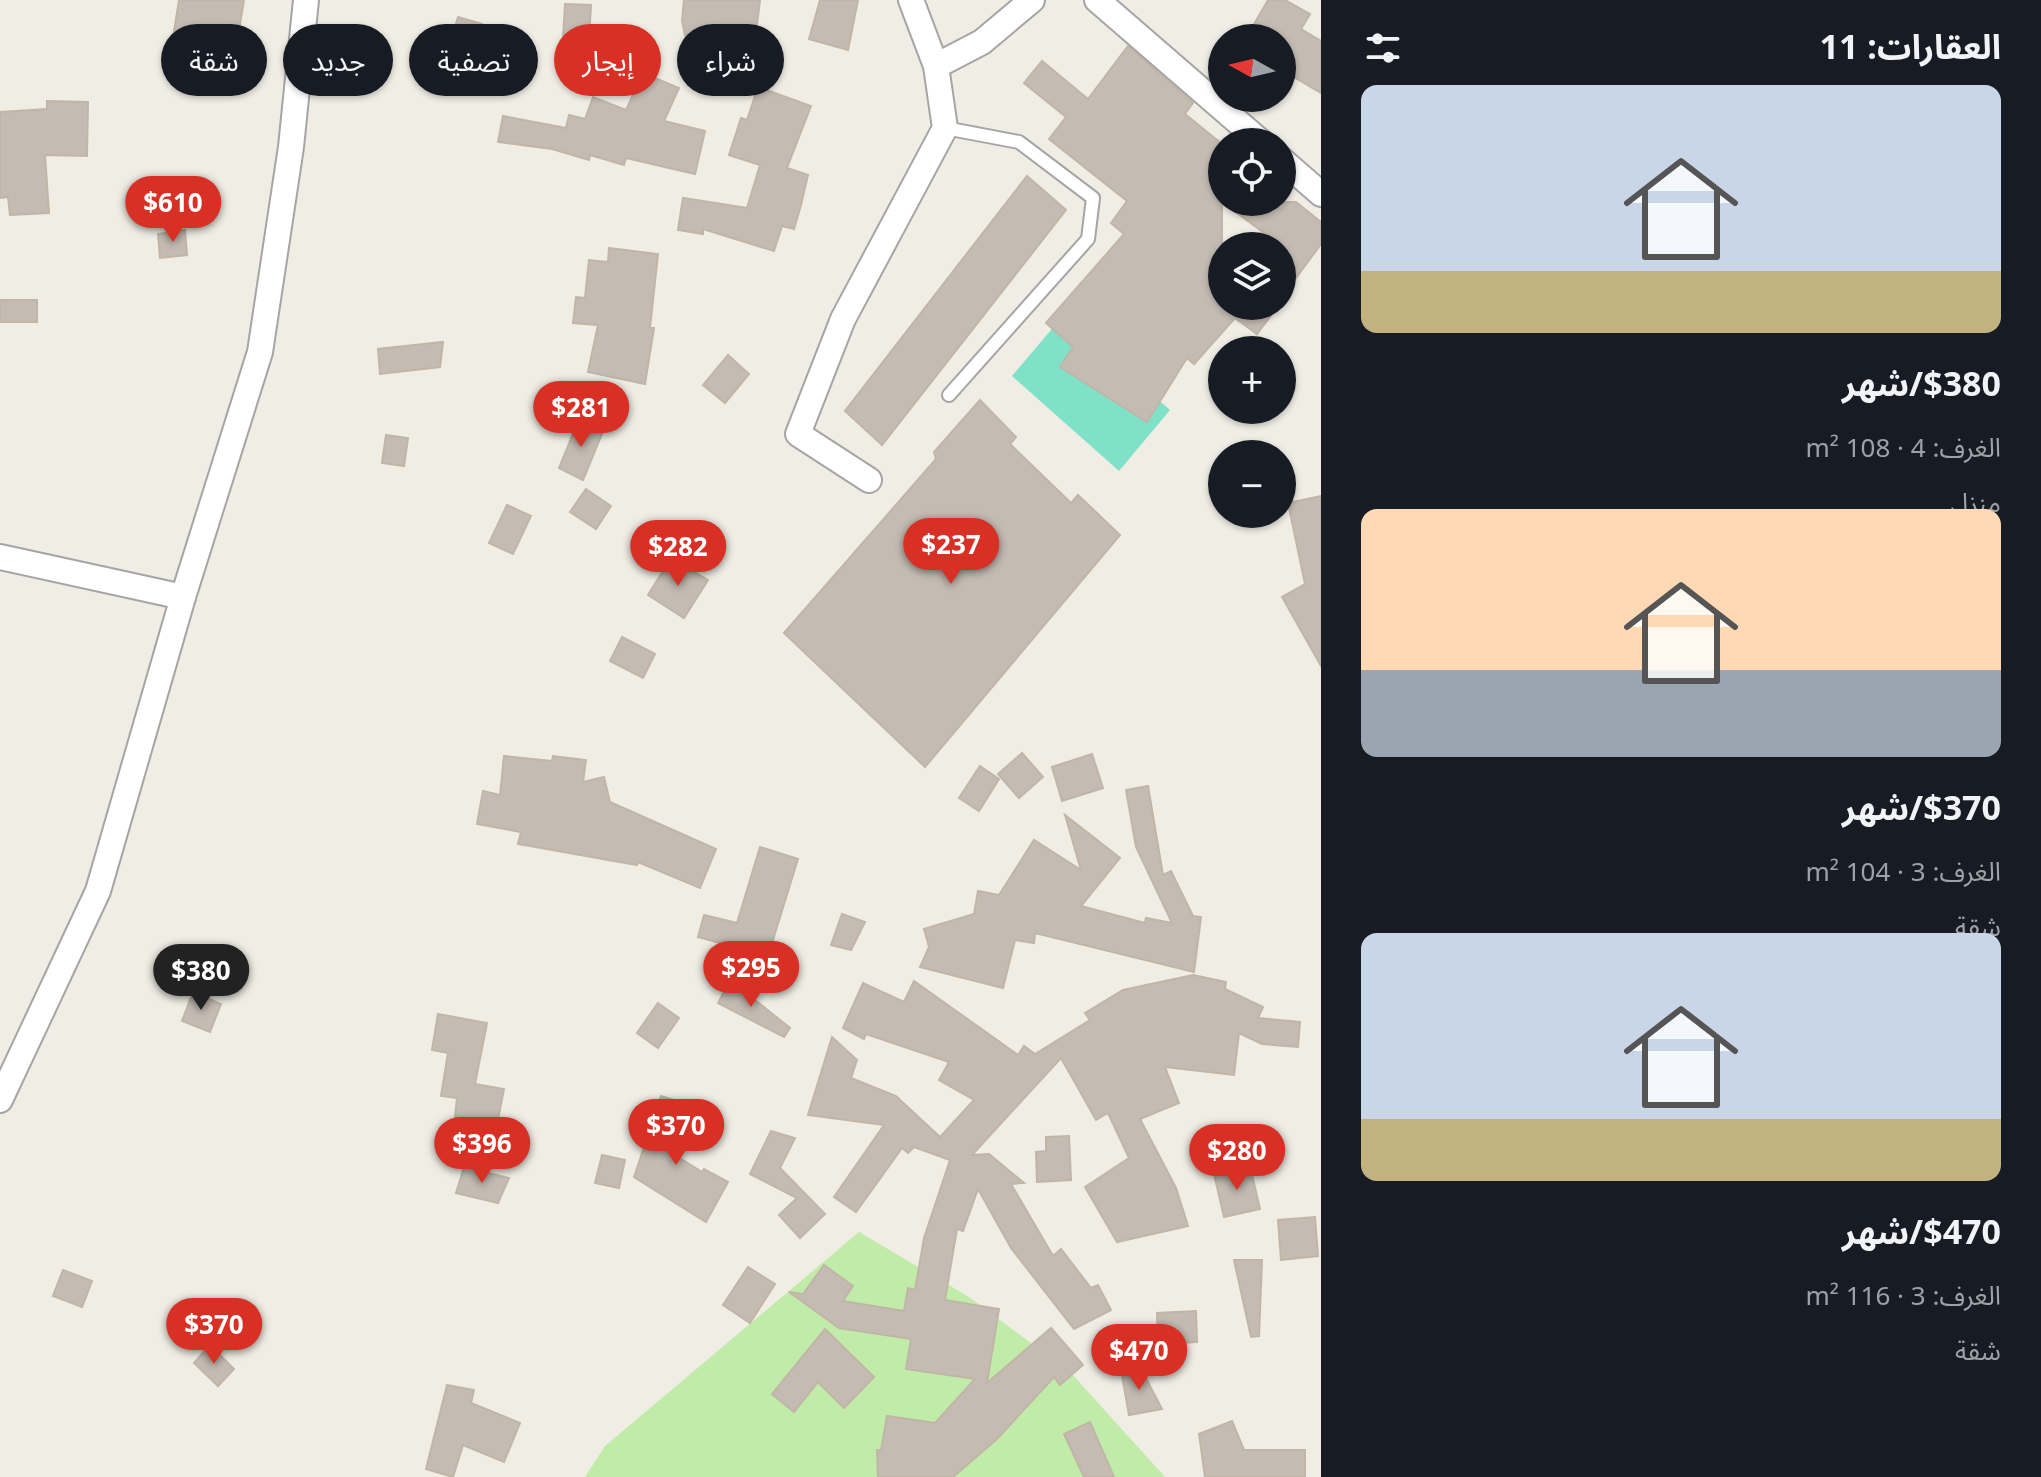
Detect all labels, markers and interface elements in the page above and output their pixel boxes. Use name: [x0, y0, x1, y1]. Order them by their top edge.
text: العقارات: 11: [1820, 23, 2001, 69]
chip: شقة: [161, 24, 267, 96]
chip: جديد: [283, 24, 393, 96]
chip: تصفية: [409, 24, 538, 96]
chip: إيجار: [554, 24, 661, 96]
chip: شراء: [677, 24, 784, 96]
north arrow: [1208, 24, 1296, 112]
map controls: [1208, 24, 1296, 528]
icon: filters: [1361, 26, 1405, 70]
button: locate: [1208, 128, 1296, 216]
icon: home: [1609, 137, 1753, 281]
pin: $610: [126, 176, 220, 244]
text: $610: [143, 184, 203, 220]
button: layers: [1208, 232, 1296, 320]
button: +: [1208, 336, 1296, 424]
text: $380/شهر: [1842, 360, 2001, 406]
pin: $281: [534, 381, 628, 449]
text: $281: [551, 389, 611, 425]
text: الغرف: 4 · 108 m²: [1806, 429, 2001, 465]
button: −: [1208, 440, 1296, 528]
text: منزل: [1950, 484, 2001, 520]
pin: $237: [904, 518, 998, 586]
pin: $282: [631, 520, 725, 588]
text: $237: [921, 526, 981, 562]
text: $282: [648, 528, 708, 564]
icon: home: [1609, 561, 1753, 705]
text: $370/شهر: [1842, 784, 2001, 830]
text: الغرف: 3 · 104 m²: [1806, 853, 2001, 889]
text: شقة: [1955, 908, 2001, 944]
pin: $295: [704, 941, 798, 1009]
pin: $380: [154, 944, 248, 1012]
text: $295: [721, 949, 781, 985]
text: $380: [171, 952, 231, 988]
icon: home: [1609, 985, 1753, 1129]
pin: $370: [629, 1099, 723, 1167]
text: $370: [646, 1107, 706, 1143]
pin: $396: [435, 1117, 529, 1185]
pin: $280: [1190, 1124, 1284, 1192]
text: $396: [452, 1125, 512, 1161]
text: $280: [1207, 1132, 1267, 1168]
text: $470/شهر: [1842, 1208, 2001, 1254]
text: الغرف: 3 · 116 m²: [1806, 1277, 2001, 1313]
pin: $370: [167, 1298, 261, 1366]
text: $370: [184, 1306, 244, 1342]
pin: $470: [1092, 1324, 1186, 1392]
text: $470: [1109, 1332, 1169, 1368]
text: شقة: [1955, 1332, 2001, 1368]

